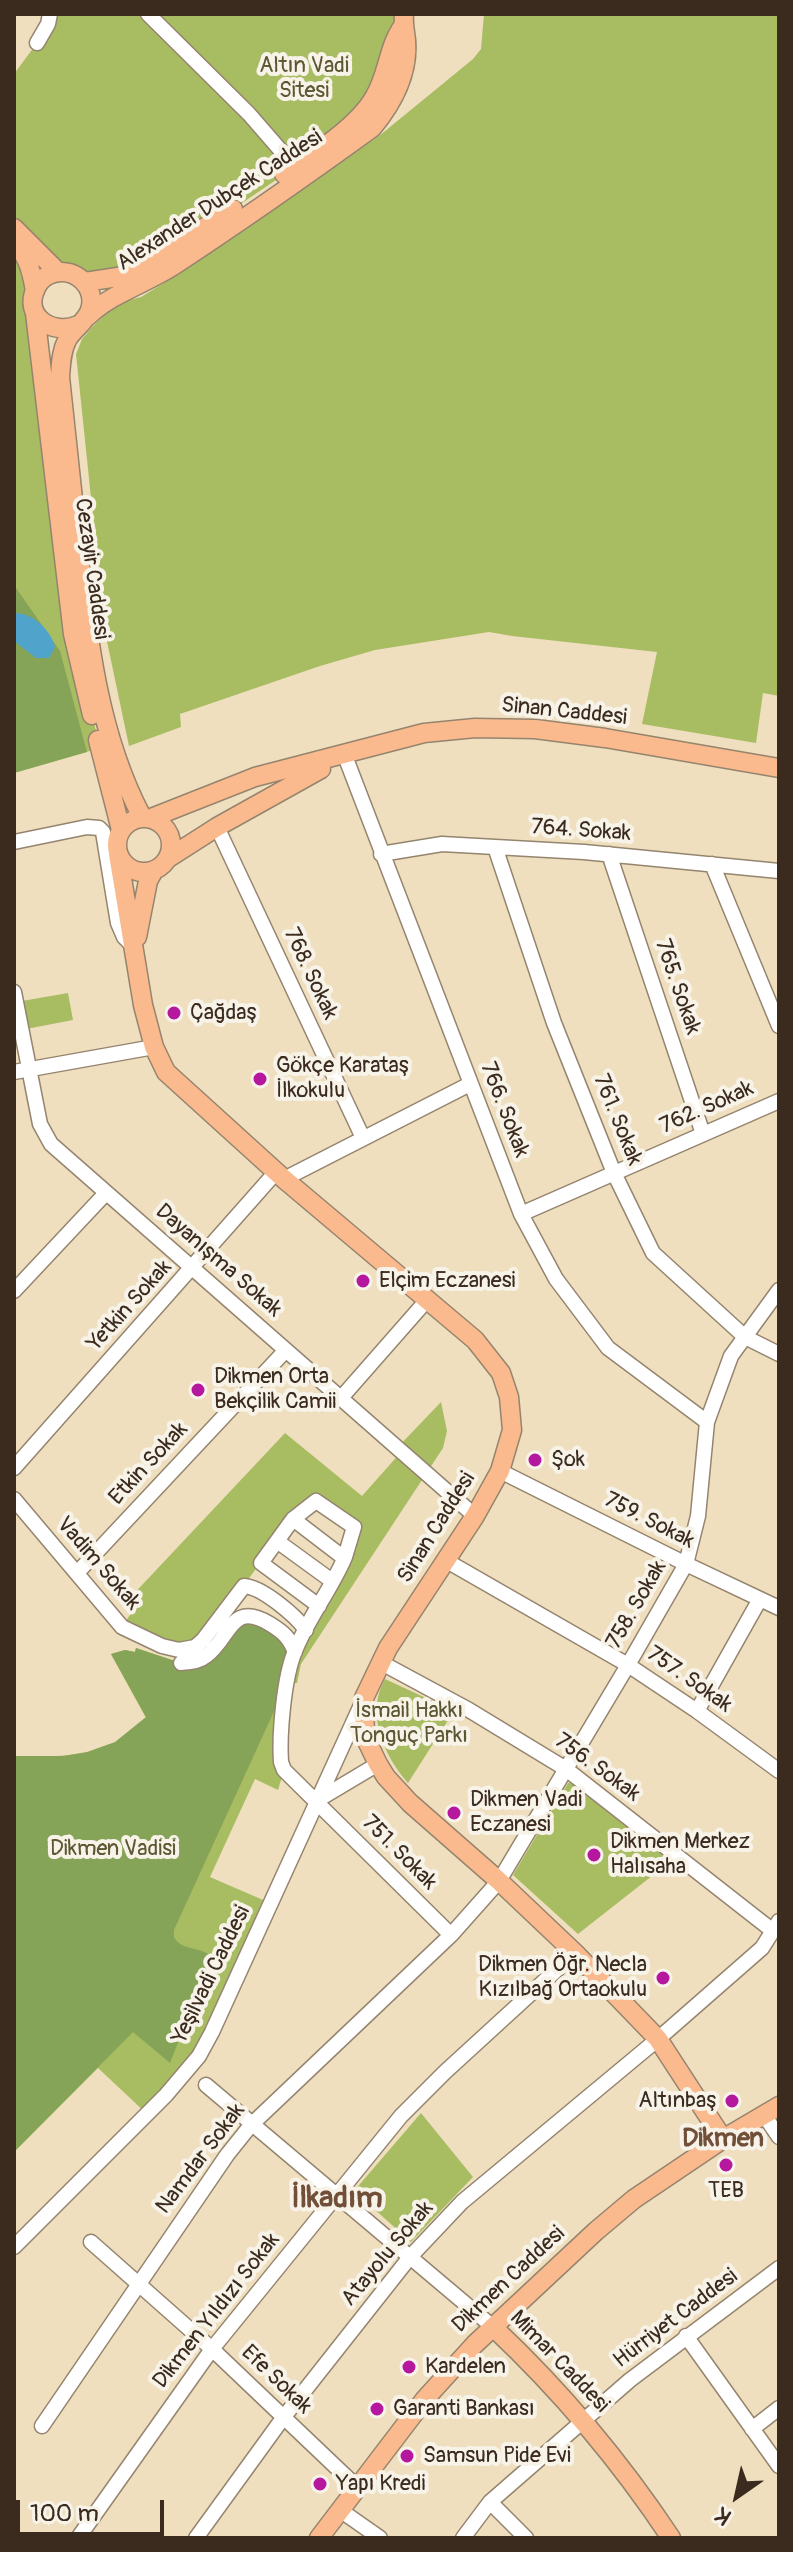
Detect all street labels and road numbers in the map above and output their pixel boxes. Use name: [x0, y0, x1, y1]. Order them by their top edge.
street label: Alexander Dubçek Caddesi: [112, 125, 328, 277]
street label: Cezayir Caddesi: [68, 497, 114, 641]
street label: Sinan Caddesi: [500, 692, 628, 732]
street label: 764. Sokak: [530, 814, 632, 848]
street label: 768. Sokak: [277, 924, 343, 1024]
street label: 765. Sokak: [648, 936, 706, 1038]
street label: 766. Sokak: [474, 1059, 534, 1161]
street label: 761. Sokak: [587, 1071, 647, 1169]
street label: 762. Sokak: [656, 1076, 758, 1140]
street label: Dayanışma Sokak: [149, 1199, 287, 1323]
street label: Yetkin Sokak: [82, 1255, 178, 1357]
street label: Etkin Sokak: [104, 1417, 194, 1511]
street label: Sinan Caddesi: [392, 1468, 482, 1588]
street label: 759. Sokak: [599, 1487, 699, 1555]
street label: Vadim Sokak: [50, 1512, 146, 1616]
street label: 758. Sokak: [601, 1556, 673, 1654]
street label: 757. Sokak: [641, 1641, 737, 1719]
street label: 756. Sokak: [549, 1728, 645, 1808]
street label: 751. Sokak: [356, 1810, 442, 1896]
street label: Yeşilvadi Caddesi: [167, 1902, 257, 2048]
street label: Namdar Sokak: [151, 2099, 251, 2219]
street label: Atayolu Sokak: [336, 2196, 440, 2312]
street label: Dikmen Caddesi: [447, 2221, 571, 2339]
street label: Dikmen Yıldızı Sokak: [148, 2228, 286, 2394]
street label: Hürriyet Caddesi: [609, 2264, 743, 2374]
street label: Mimar Caddesi: [504, 2305, 614, 2419]
street label: Efe Sokak: [235, 2340, 317, 2420]

